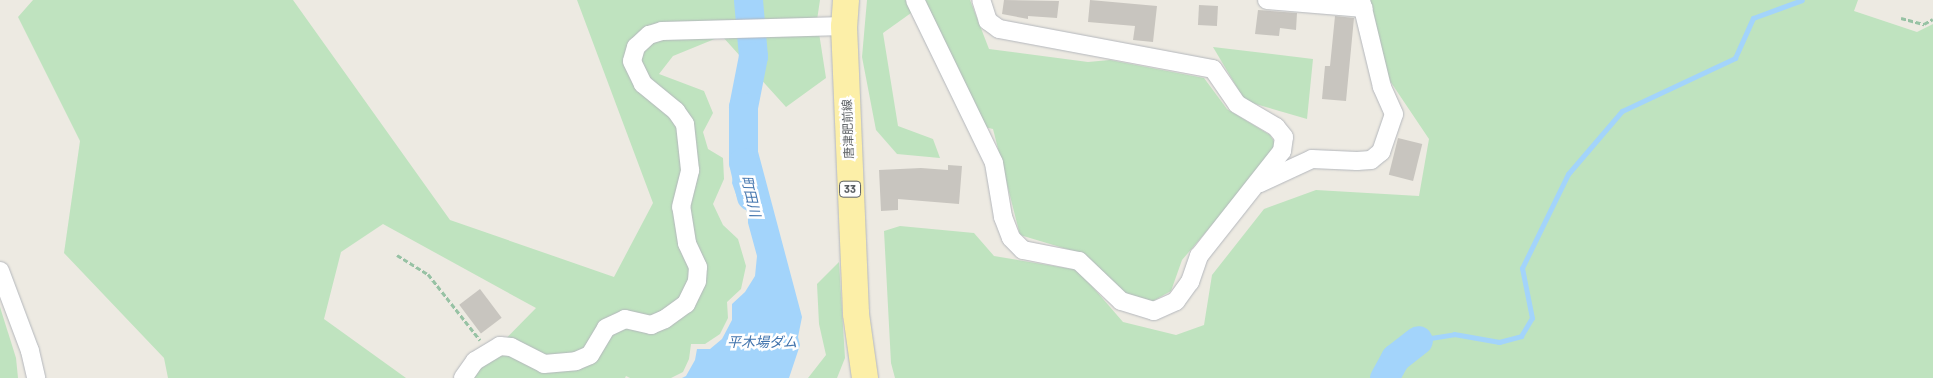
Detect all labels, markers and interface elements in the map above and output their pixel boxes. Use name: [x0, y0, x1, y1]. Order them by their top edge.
street label: 唐津肥前線: [840, 99, 856, 159]
water label: 町田川: [738, 174, 764, 218]
road number: 33: [839, 180, 861, 198]
water label: 平木場ダム: [727, 334, 797, 350]

